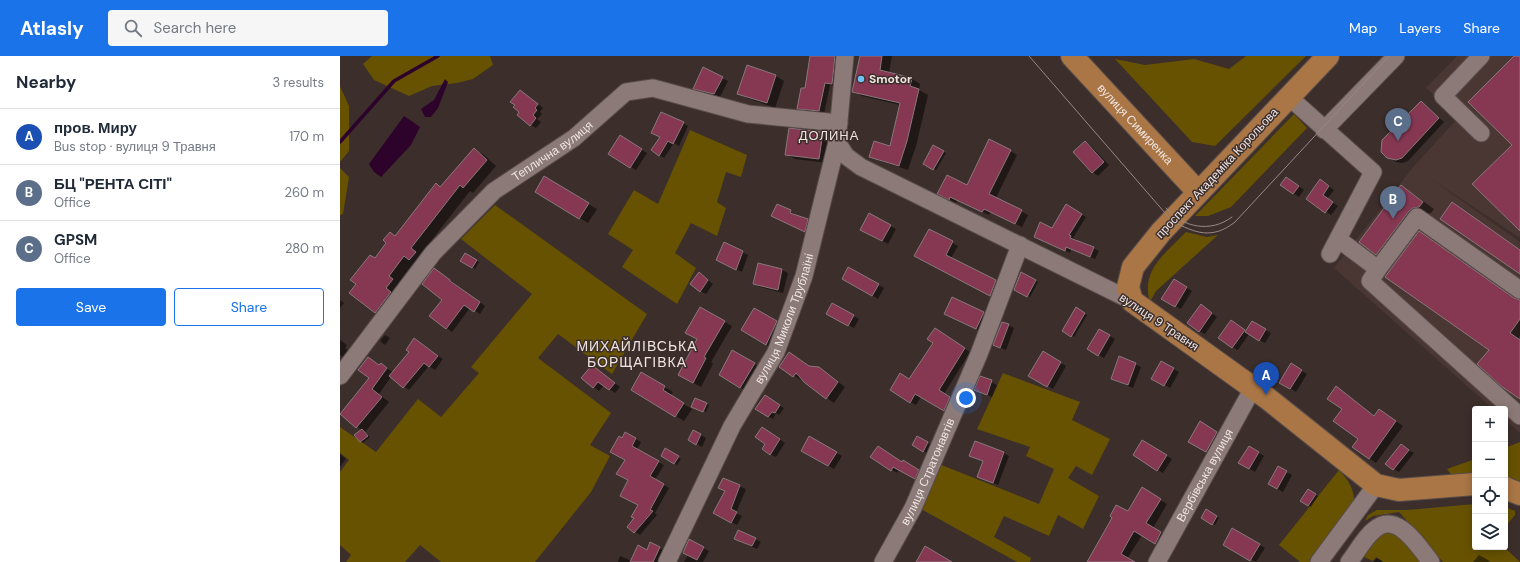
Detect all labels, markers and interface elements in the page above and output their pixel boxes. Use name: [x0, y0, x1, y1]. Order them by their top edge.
search box: [108, 10, 388, 46]
text: Atlasly: [20, 16, 84, 41]
icon: search: [122, 17, 144, 39]
text: Search here: [154, 18, 236, 38]
text: Map: [1349, 19, 1377, 37]
text: Layers: [1399, 19, 1441, 37]
text: Share: [1463, 19, 1500, 37]
text: Nearby: [16, 71, 76, 93]
place label: Smotor: [869, 71, 912, 87]
text: 3 results: [272, 74, 324, 91]
marker: Smotor: [856, 74, 866, 84]
street label: вулиця Симиренка: [1094, 80, 1177, 168]
street label: проспект Академіка Корольова: [1152, 104, 1282, 242]
pin: C: [1385, 108, 1411, 141]
street label: Теплична вулиця: [509, 117, 596, 185]
text: пров. Миру: [54, 118, 137, 138]
district label: ДОЛИНА: [799, 127, 859, 144]
text: A: [24, 128, 34, 145]
text: 170 m: [289, 128, 324, 145]
text: Bus stop · вулиця 9 Травня: [54, 138, 216, 155]
text: БЦ "РЕНТА СІТІ": [54, 174, 172, 194]
text: B: [25, 184, 33, 201]
text: 260 m: [284, 184, 324, 201]
pin: B: [1380, 186, 1406, 219]
text: Office: [54, 194, 91, 211]
text: GPSM: [54, 230, 97, 250]
text: C: [24, 240, 34, 257]
text: 280 m: [285, 240, 324, 257]
text: Office: [54, 250, 91, 267]
street label: вулиця Миколи Трублаїні: [751, 252, 817, 387]
button: Save: [16, 288, 166, 326]
button: Share: [174, 288, 324, 326]
street label: вулиця 9 Травня: [1116, 290, 1202, 354]
district label: МИХАЙЛІВСЬКА БОРЩАГІВКА: [576, 337, 698, 371]
pin: A: [1253, 362, 1279, 395]
your location: [956, 388, 976, 408]
map controls: [1472, 406, 1508, 550]
button: +: [1472, 406, 1508, 442]
street label: вулиця Стратонавтів: [897, 416, 959, 528]
street label: Вербівська вулиця: [1173, 426, 1237, 525]
button: −: [1472, 442, 1508, 478]
button: locate: [1472, 478, 1508, 514]
button: layers: [1472, 514, 1508, 550]

